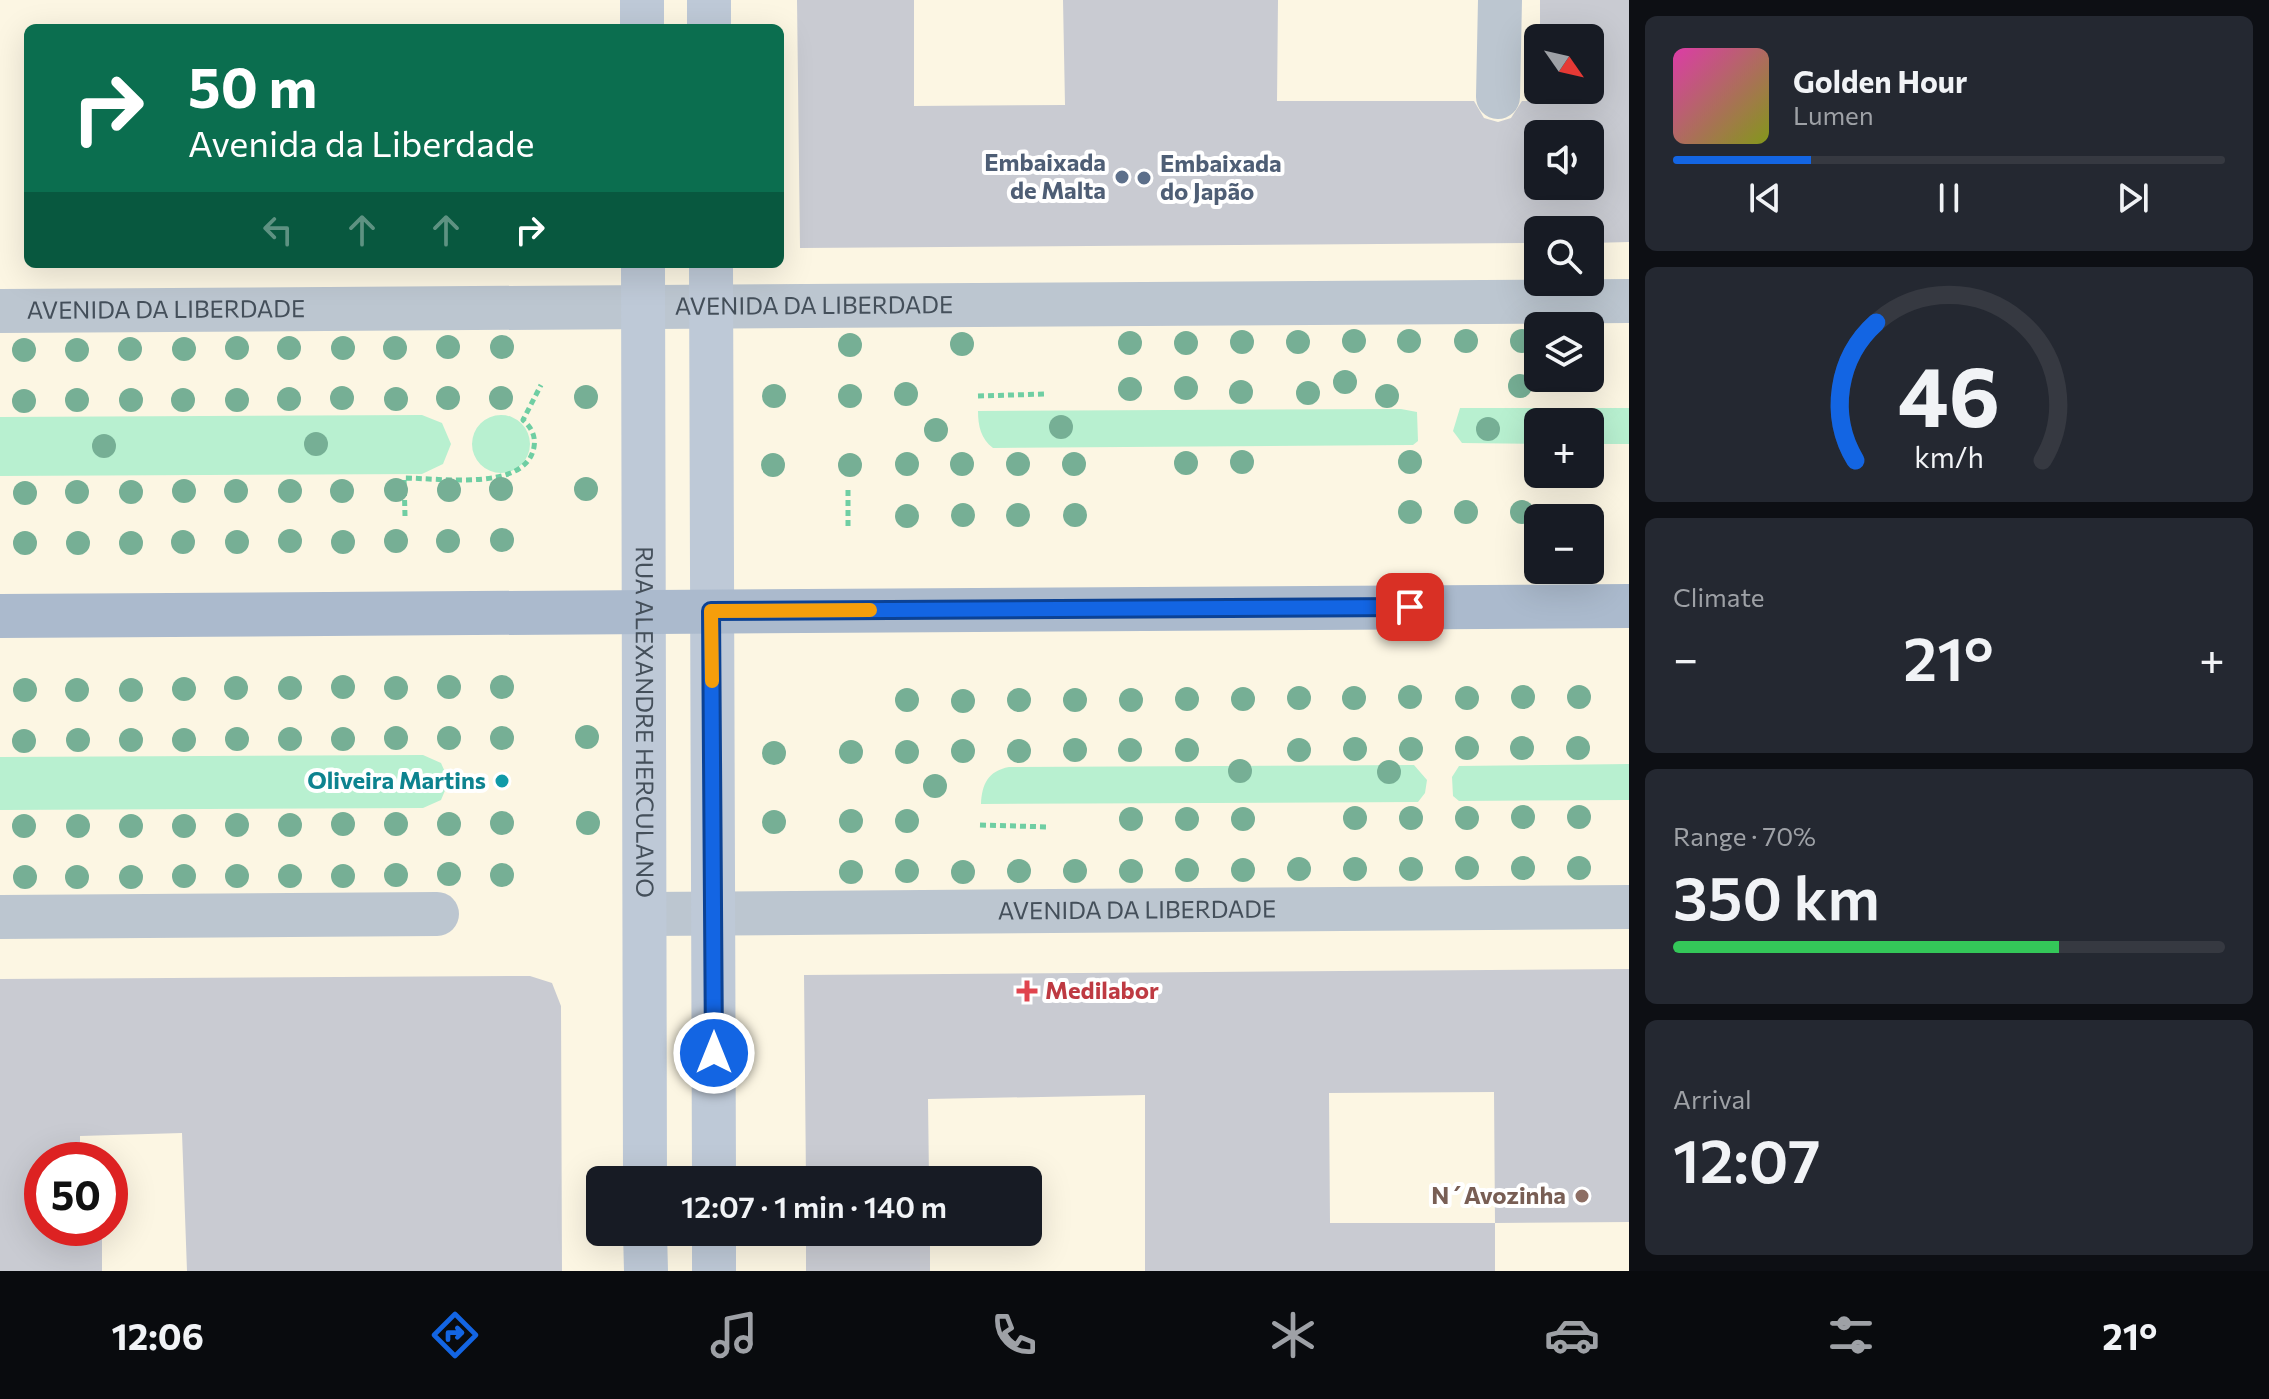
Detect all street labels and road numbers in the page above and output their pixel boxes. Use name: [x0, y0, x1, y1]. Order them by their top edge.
street label: AVENIDA DA LIBERDADE: [675, 289, 953, 320]
street label: AVENIDA DA LIBERDADE: [27, 293, 305, 324]
street label: RUA ALEXANDRE HERCULANO: [631, 546, 660, 898]
street label: AVENIDA DA LIBERDADE: [998, 894, 1276, 924]

